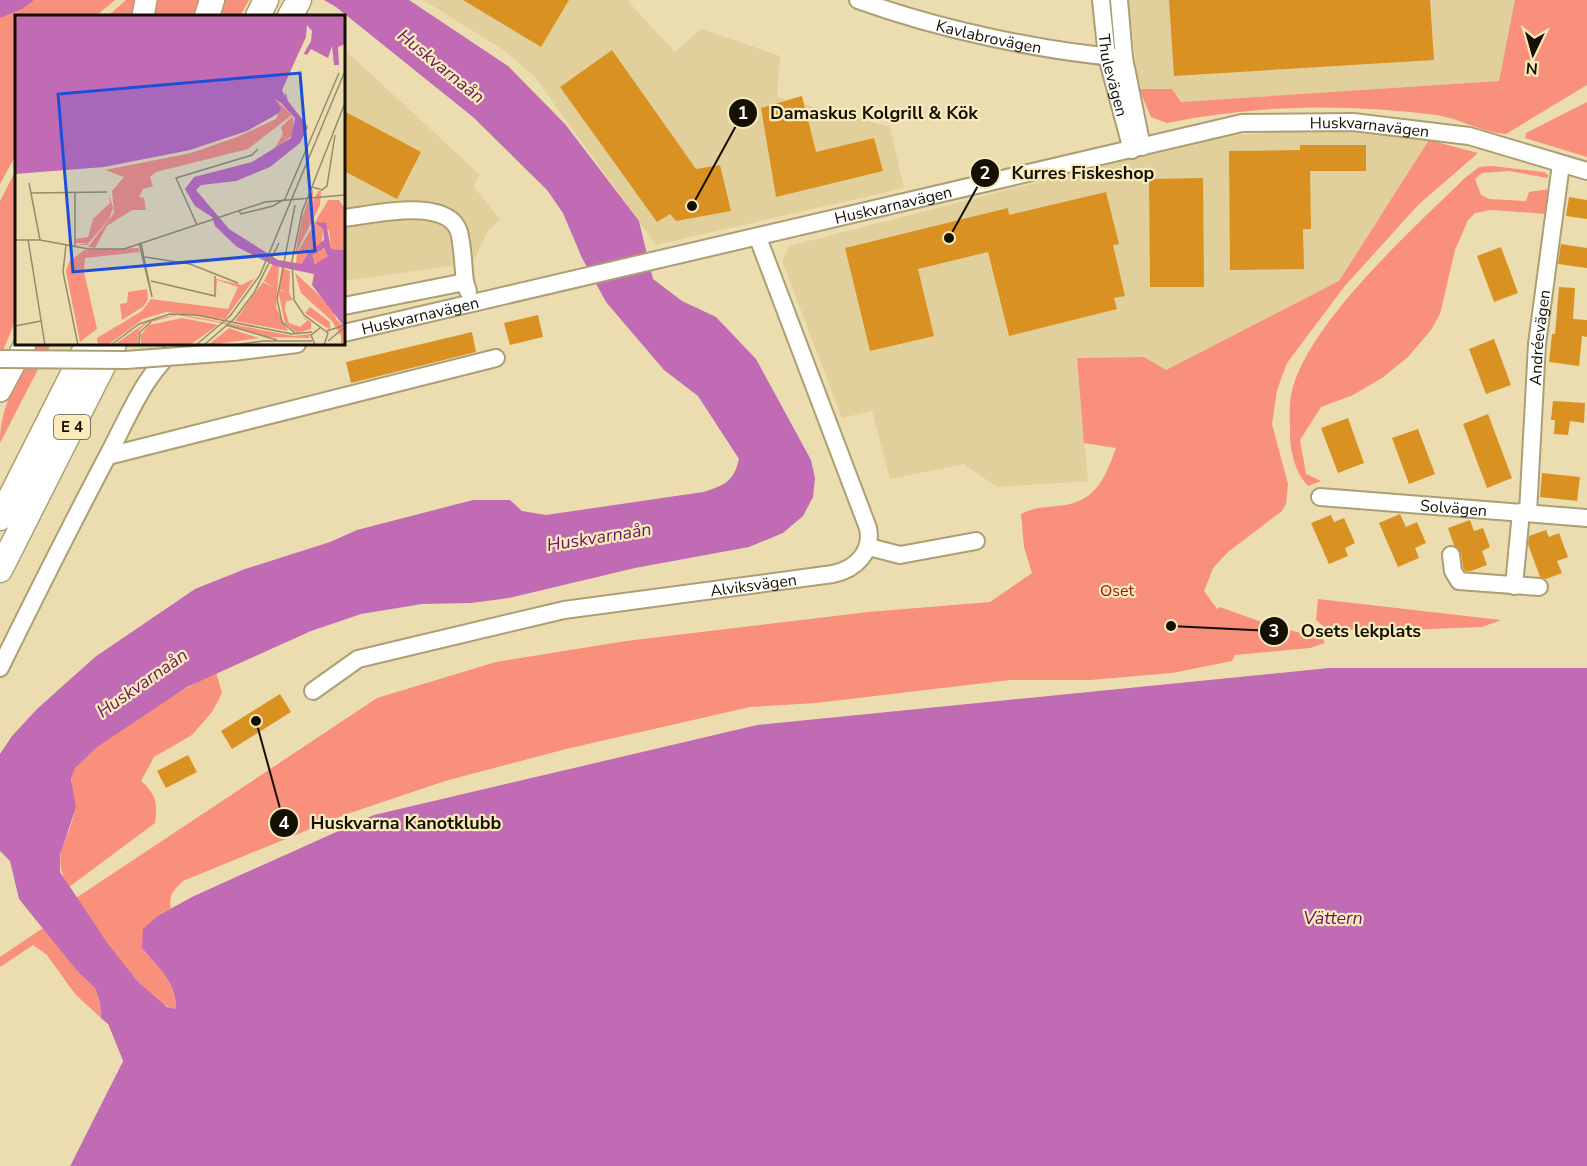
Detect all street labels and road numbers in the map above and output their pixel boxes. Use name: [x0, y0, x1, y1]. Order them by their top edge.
street label: Kavlabrovägen: [934, 15, 1043, 59]
street label: Thulevägen: [1093, 33, 1132, 119]
street label: Huskvarnavägen: [1310, 112, 1430, 143]
street label: Huskvarnavägen: [832, 181, 954, 230]
street label: Andréevägen: [1525, 288, 1556, 386]
street label: Huskvarnavägen: [359, 292, 481, 341]
road number: E 4: [54, 415, 90, 439]
street label: Solvägen: [1419, 495, 1488, 522]
street label: Alviksvägen: [709, 569, 798, 602]

